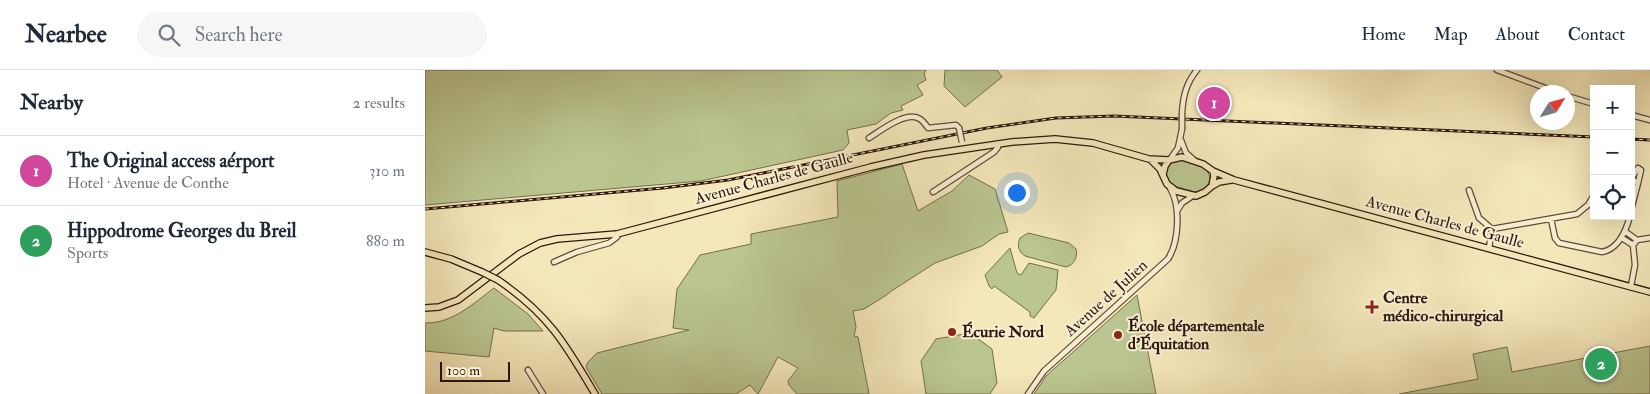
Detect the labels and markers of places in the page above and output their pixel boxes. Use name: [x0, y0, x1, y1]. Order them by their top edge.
pin: 1: [1198, 84, 1230, 122]
place label: Centre médico-chirurgical: [1383, 288, 1504, 327]
marker: Centre médico-chirurgical: [1365, 300, 1379, 314]
place label: École départementale d'Équitation: [1128, 315, 1265, 355]
place label: Écurie Nord: [962, 321, 1044, 342]
marker: Écurie Nord: [946, 326, 958, 338]
marker: École départementale d'Équitation: [1112, 329, 1124, 341]
pin: 2: [1585, 345, 1617, 383]

